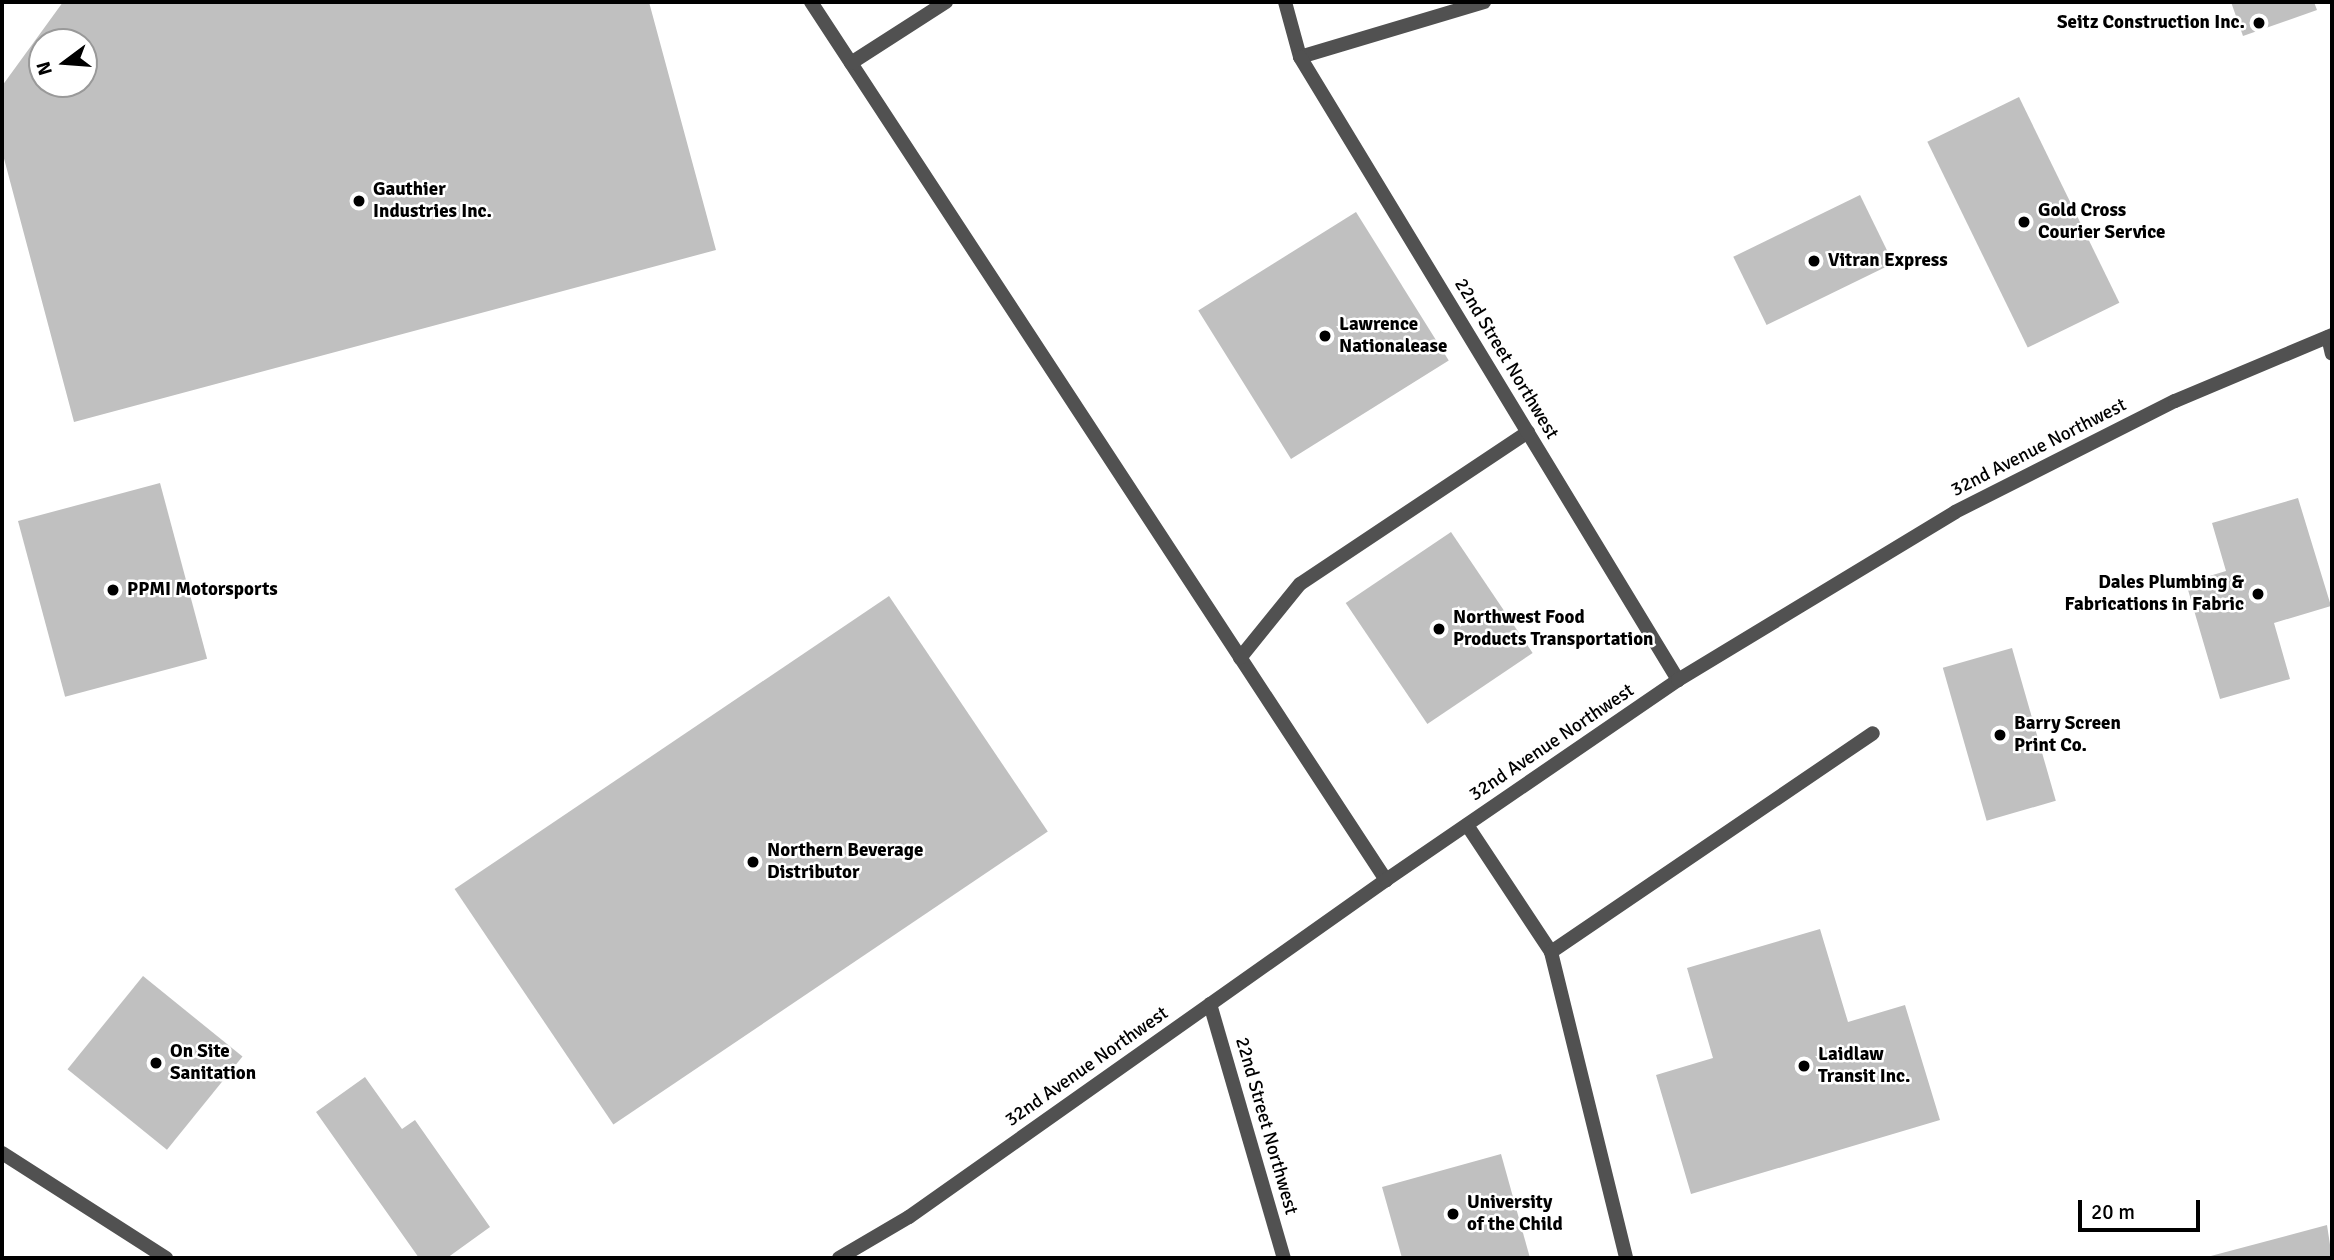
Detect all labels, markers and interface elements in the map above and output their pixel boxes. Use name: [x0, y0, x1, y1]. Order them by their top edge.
place label: Seitz Construction Inc.: [2057, 12, 2245, 34]
marker: Seitz Construction Inc.: [2251, 15, 2267, 31]
north arrow: [28, 28, 98, 98]
text: N: [31, 59, 58, 78]
place label: Gauthier Industries Inc.: [373, 179, 492, 223]
marker: Gauthier Industries Inc.: [351, 193, 367, 209]
place label: Gold Cross Courier Service: [2038, 200, 2165, 244]
marker: Gold Cross Courier Service: [2016, 214, 2032, 230]
place label: Vitran Express: [1828, 250, 1948, 272]
marker: Vitran Express: [1806, 253, 1822, 269]
street label: 22nd Street Northwest: [1449, 274, 1563, 444]
place label: Lawrence Nationalease: [1339, 314, 1447, 358]
marker: Lawrence Nationalease: [1317, 328, 1333, 344]
street label: 32nd Avenue Northwest: [1948, 394, 2130, 502]
place label: Dales Plumbing & Fabrications in Fabric: [2065, 572, 2244, 616]
place label: PPMI Motorsports: [127, 579, 278, 601]
marker: PPMI Motorsports: [105, 582, 121, 598]
marker: Dales Plumbing & Fabrications in Fabric: [2250, 586, 2266, 602]
place label: Northwest Food Products Transportation: [1453, 607, 1653, 651]
marker: Northwest Food Products Transportation: [1431, 621, 1447, 637]
street label: 32nd Avenue Northwest: [1465, 679, 1639, 807]
place label: Barry Screen Print Co.: [2014, 713, 2121, 757]
marker: Barry Screen Print Co.: [1992, 727, 2008, 743]
place label: Northern Beverage Distributor: [767, 840, 923, 884]
marker: Northern Beverage Distributor: [745, 854, 761, 870]
street label: 32nd Avenue Northwest: [1001, 1002, 1173, 1132]
street label: 22nd Street Northwest: [1230, 1035, 1302, 1217]
place label: On Site Sanitation: [170, 1041, 256, 1085]
place label: Laidlaw Transit Inc.: [1818, 1044, 1911, 1088]
marker: On Site Sanitation: [148, 1055, 164, 1071]
marker: Laidlaw Transit Inc.: [1796, 1058, 1812, 1074]
scale bar: [2082, 1186, 2204, 1230]
place label: University of the Child: [1467, 1192, 1563, 1236]
text: 20 m: [2091, 1199, 2135, 1225]
marker: University of the Child: [1445, 1206, 1461, 1222]

